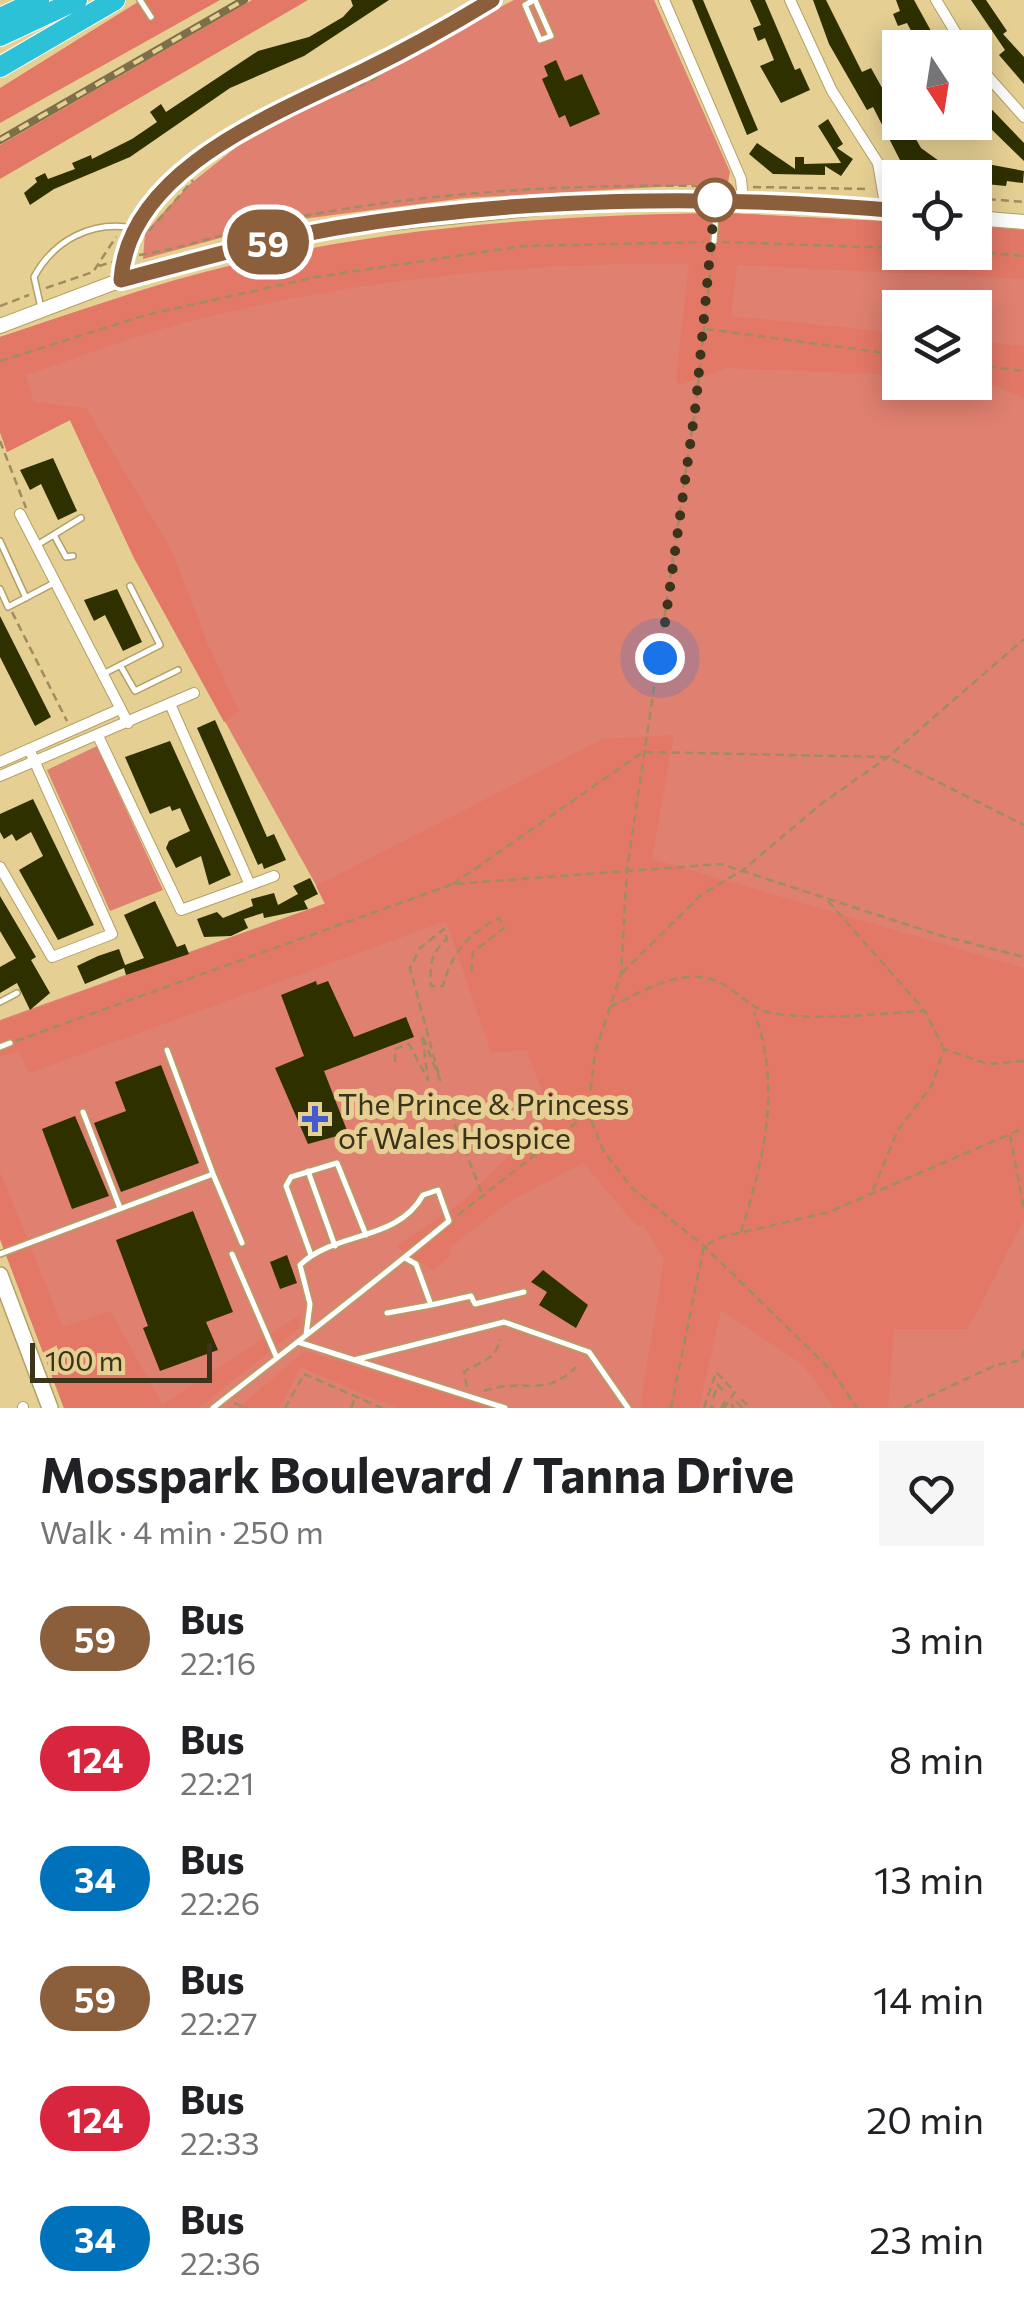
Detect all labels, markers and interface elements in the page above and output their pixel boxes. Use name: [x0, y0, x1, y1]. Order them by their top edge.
north arrow: [882, 30, 992, 140]
map controls: [882, 30, 992, 400]
button: locate: [882, 160, 992, 270]
unlabelled marker: [694, 179, 736, 221]
line badge: 59: [223, 210, 313, 274]
text: 59: [247, 221, 289, 264]
button: layers: [882, 290, 992, 400]
your location: [635, 633, 685, 683]
place label: The Prince & Princess of Wales Hospice: [338, 1084, 630, 1155]
marker: The Prince & Princess of Wales Hospice: [302, 1106, 328, 1132]
scale bar: [30, 1338, 212, 1382]
text: 100 m: [45, 1343, 123, 1377]
button: heart: [879, 1441, 984, 1546]
text: Mosspark Boulevard / Tanna Drive: [40, 1444, 794, 1503]
text: Walk · 4 min · 250 m: [40, 1511, 324, 1551]
text: Bus: [180, 1595, 245, 1642]
text: 3 min: [890, 1615, 984, 1662]
text: 59: [74, 1617, 116, 1660]
text: 22:16: [180, 1642, 256, 1682]
text: Bus: [180, 1715, 245, 1762]
text: 8 min: [889, 1735, 984, 1782]
text: 124: [67, 1737, 123, 1780]
text: 22:21: [180, 1762, 254, 1802]
text: Bus: [180, 1835, 245, 1882]
text: 13 min: [874, 1855, 984, 1902]
text: 34: [74, 1857, 116, 1900]
text: 22:26: [180, 1882, 260, 1922]
text: Bus: [180, 1955, 245, 2002]
text: 14 min: [873, 1975, 984, 2022]
text: 59: [74, 1977, 116, 2020]
text: 22:27: [180, 2002, 258, 2042]
text: Bus: [180, 2075, 245, 2122]
text: 20 min: [866, 2095, 984, 2142]
text: 124: [67, 2097, 123, 2140]
text: 22:33: [180, 2122, 259, 2162]
text: Bus: [180, 2195, 245, 2242]
text: 23 min: [869, 2215, 984, 2262]
text: 34: [74, 2217, 116, 2260]
text: 22:36: [180, 2242, 261, 2282]

